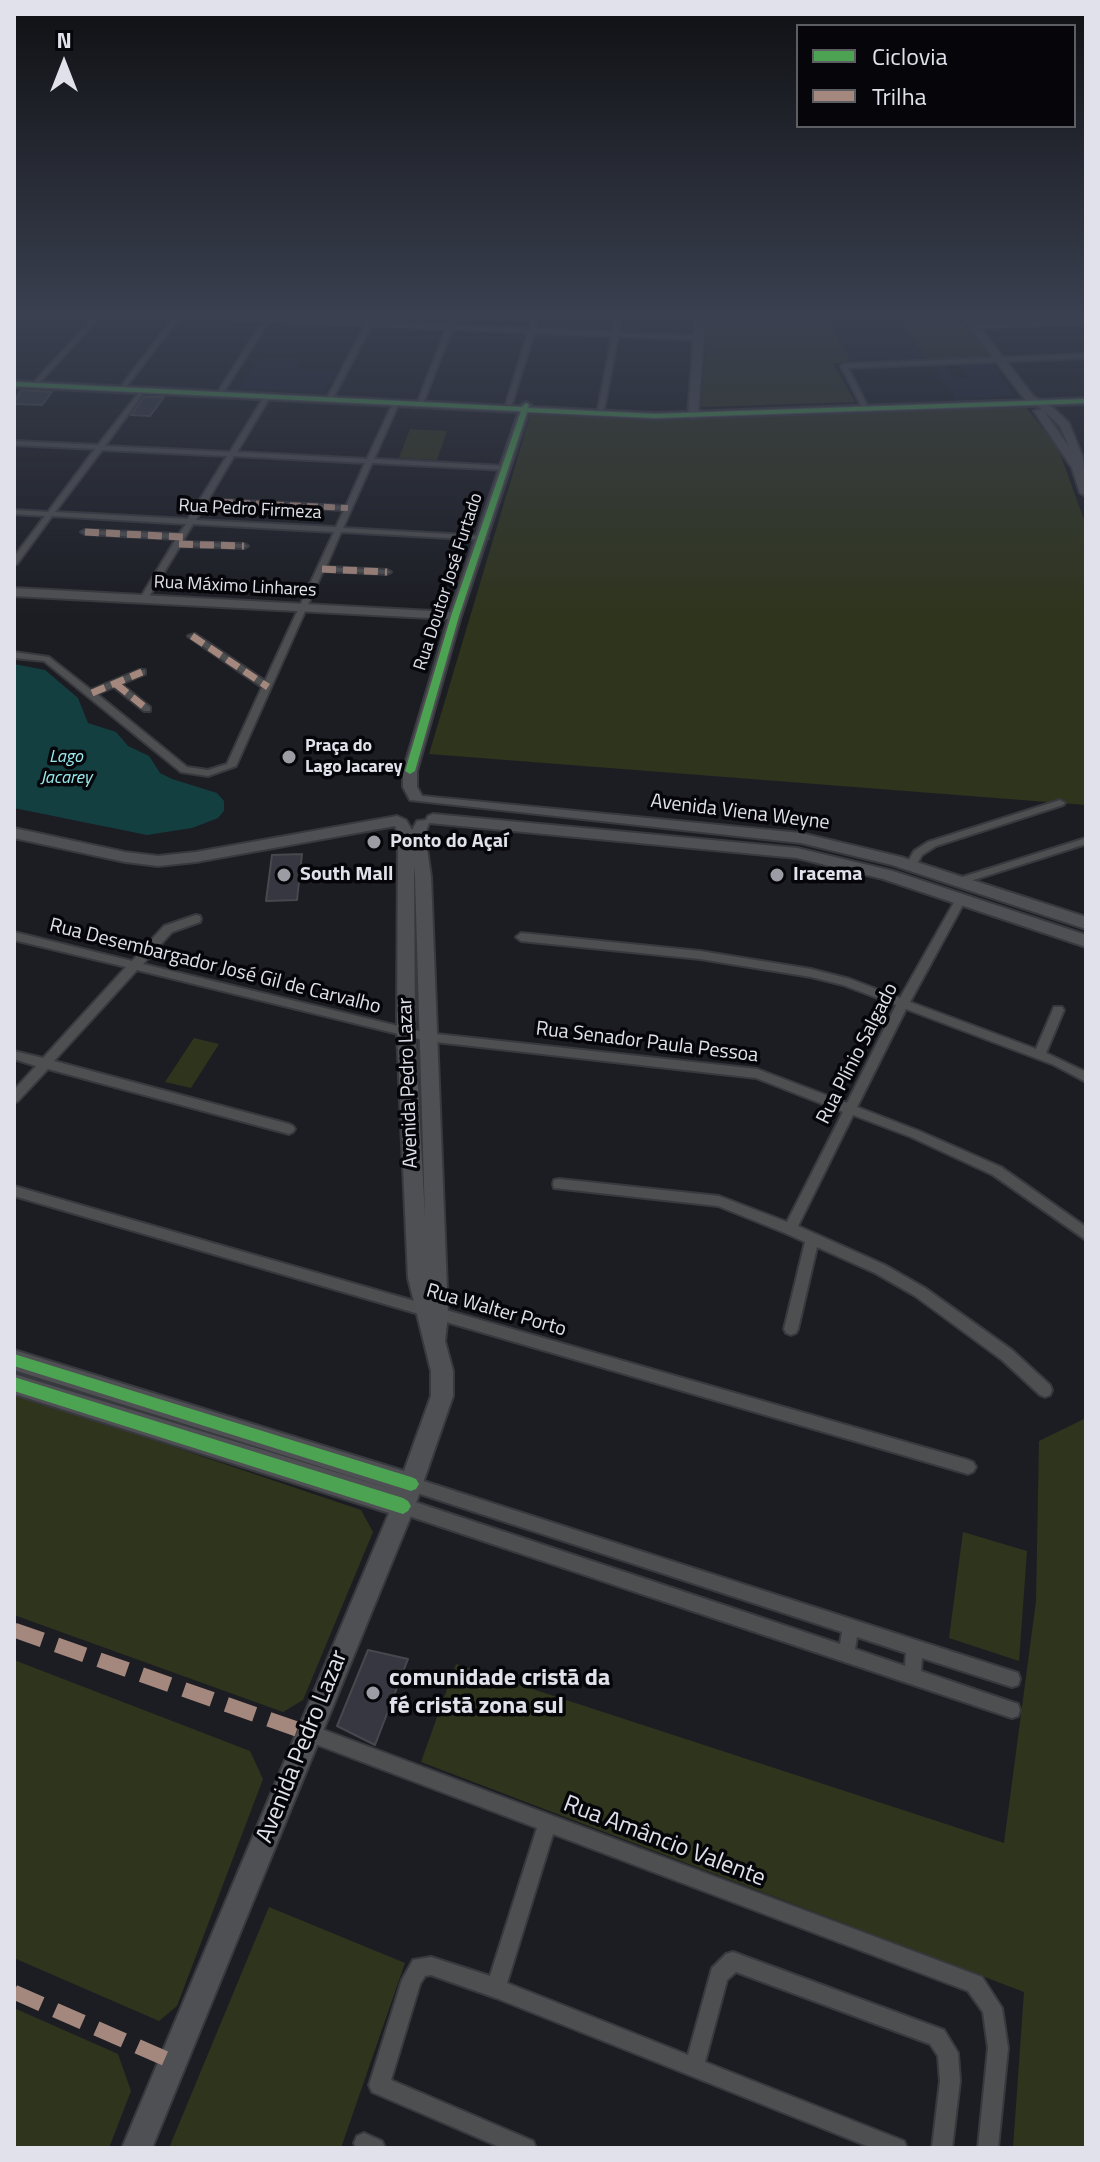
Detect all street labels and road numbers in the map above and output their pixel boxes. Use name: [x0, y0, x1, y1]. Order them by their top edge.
street label: Rua Doutor José Furtado: [410, 490, 488, 674]
street label: Rua Pedro Firmeza: [178, 495, 322, 525]
street label: Rua Máximo Linhares: [153, 572, 317, 602]
street label: Avenida Viena Weyne: [649, 790, 831, 836]
street label: Rua Desembargador José Gil de Carvalho: [47, 914, 383, 1020]
street label: Rua Plínio Salgado: [812, 979, 904, 1129]
street label: Avenida Pedro Lazar: [394, 997, 424, 1169]
street label: Rua Senador Paula Pessoa: [534, 1017, 760, 1069]
street label: Rua Walter Porto: [423, 1280, 569, 1342]
street label: Avenida Pedro Lazar: [251, 1646, 355, 1848]
street label: Rua Amâncio Valente: [559, 1790, 769, 1894]

